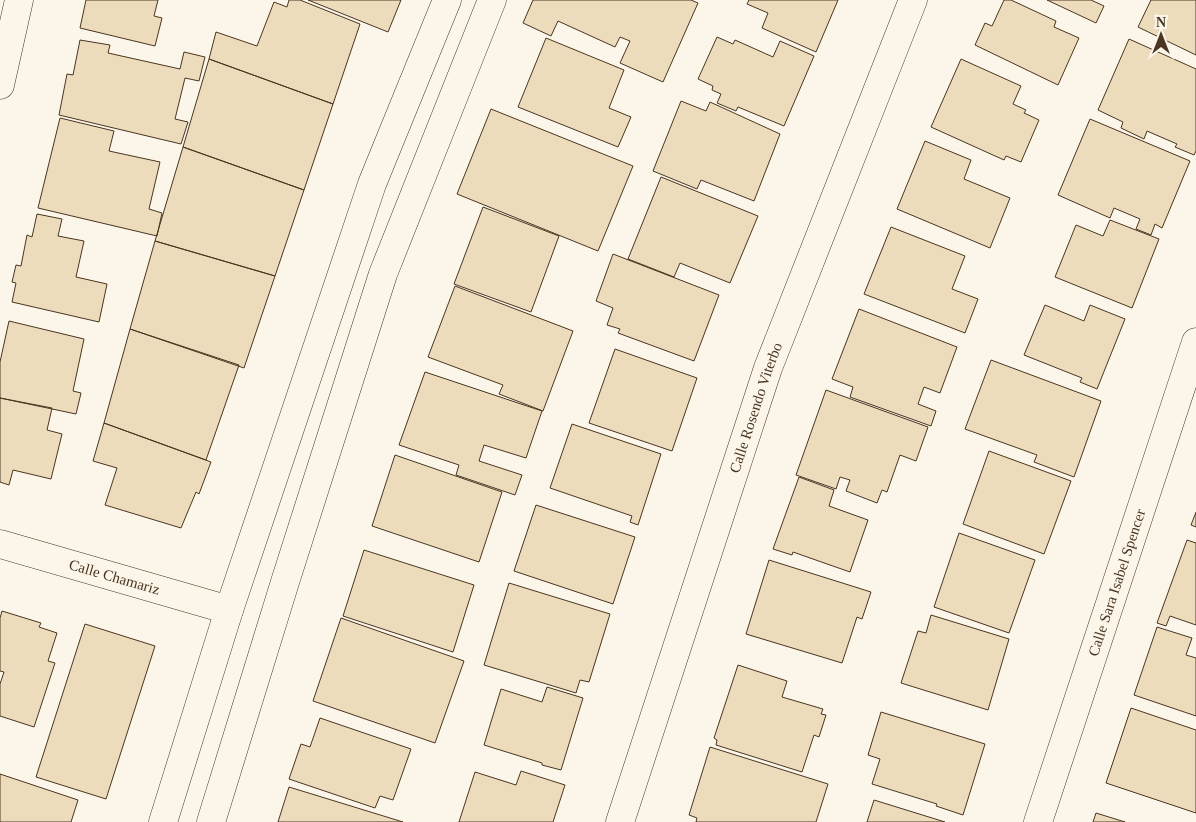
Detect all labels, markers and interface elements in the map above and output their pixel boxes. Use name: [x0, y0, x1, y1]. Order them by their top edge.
north arrow: [1136, 10, 1186, 60]
text: N: [1156, 15, 1166, 30]
street label: Calle Rosendo Viterbo: [726, 340, 785, 475]
street label: Calle Sara Isabel Spencer: [1085, 507, 1148, 658]
street label: Calle Chamariz: [67, 556, 162, 598]

